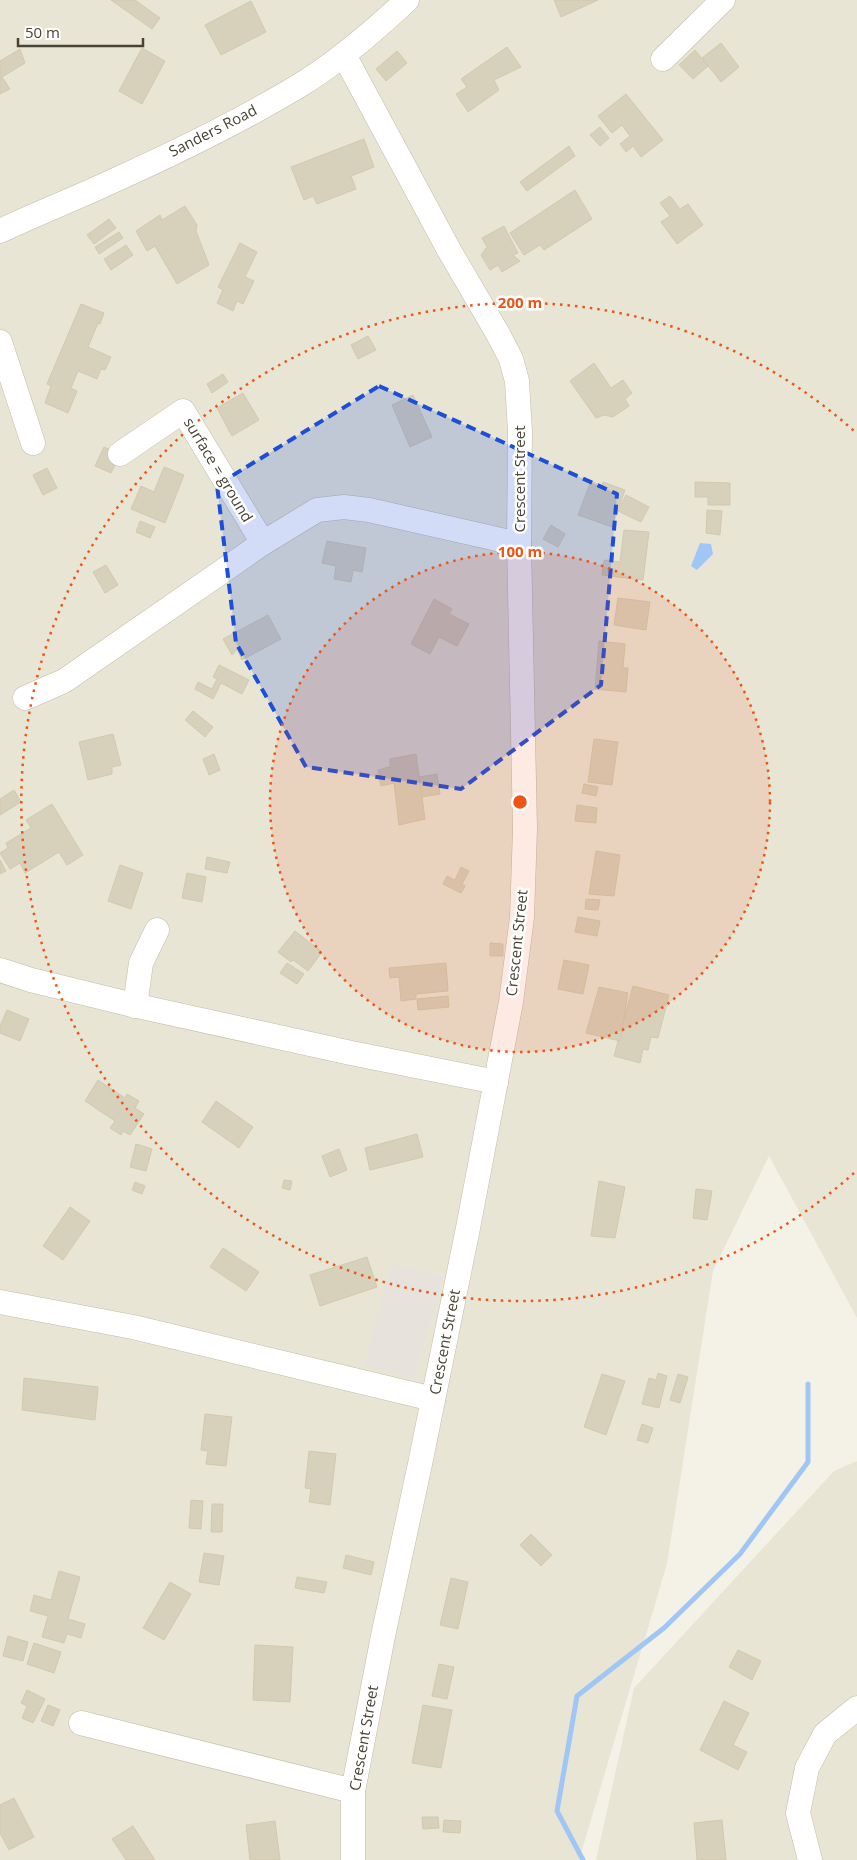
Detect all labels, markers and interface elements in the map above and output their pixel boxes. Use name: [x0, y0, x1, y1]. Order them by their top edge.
scale bar: [18, 15, 142, 47]
text: 50 m: [25, 22, 60, 42]
street label: Sanders Road: [165, 99, 260, 161]
text: 200 m: [498, 292, 542, 312]
street label: surface = ground: [180, 413, 258, 526]
street label: Crescent Street: [509, 425, 529, 533]
text: 100 m: [498, 541, 542, 561]
centre of rings: [511, 793, 529, 811]
street label: Crescent Street: [500, 889, 532, 997]
street label: Crescent Street: [424, 1287, 464, 1396]
street label: Crescent Street: [344, 1683, 382, 1792]

